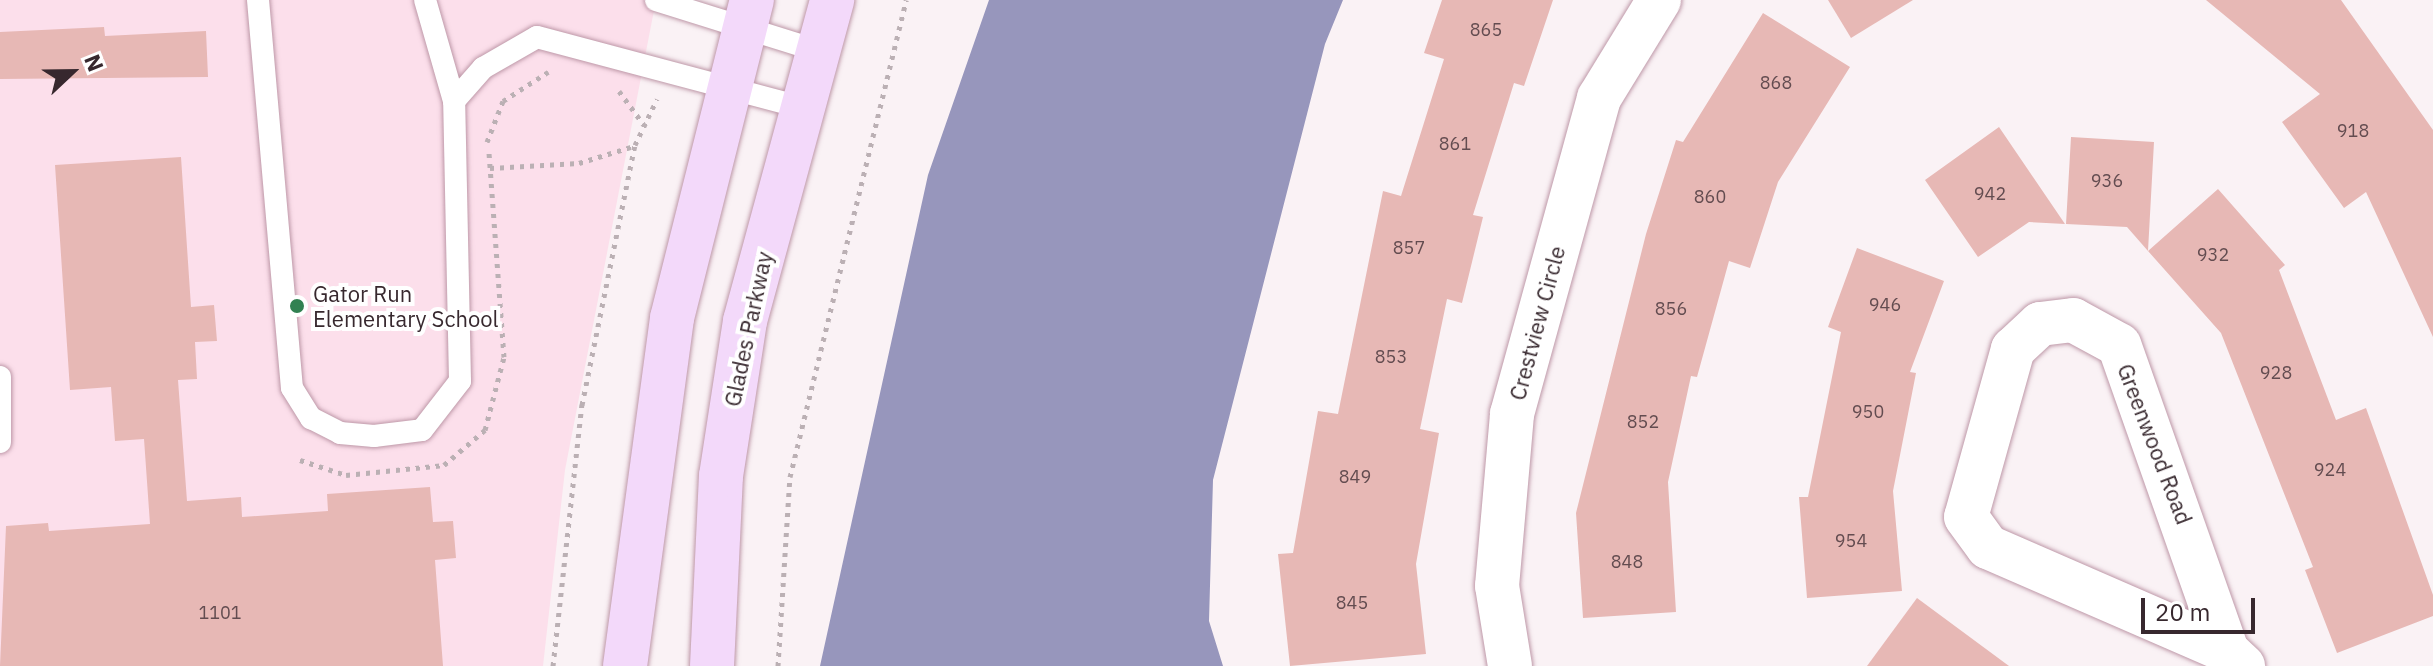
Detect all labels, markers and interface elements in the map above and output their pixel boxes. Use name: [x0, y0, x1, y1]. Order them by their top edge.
house number: 865: [1470, 19, 1502, 41]
north arrow: [32, 32, 112, 112]
text: N: [78, 50, 111, 76]
house number: 868: [1760, 72, 1792, 94]
house number: 918: [2337, 120, 2369, 142]
house number: 861: [1439, 133, 1471, 155]
house number: 936: [2091, 170, 2123, 192]
house number: 942: [1974, 183, 2006, 205]
house number: 860: [1694, 186, 1726, 208]
house number: 857: [1393, 237, 1425, 259]
street label: Crestview Circle: [1504, 243, 1570, 403]
house number: 932: [2197, 244, 2229, 266]
street label: Glades Parkway: [719, 249, 777, 409]
place label: Gator Run Elementary School: [313, 280, 499, 332]
house number: 946: [1869, 294, 1901, 316]
marker: Gator Run Elementary School: [288, 297, 306, 315]
house number: 856: [1655, 298, 1687, 320]
house number: 853: [1375, 346, 1407, 368]
street label: Greenwood Road: [2112, 360, 2198, 528]
house number: 928: [2260, 362, 2292, 384]
house number: 950: [1852, 401, 1884, 423]
house number: 852: [1627, 411, 1659, 433]
house number: 924: [2314, 459, 2346, 481]
house number: 849: [1339, 466, 1371, 488]
house number: 954: [1835, 530, 1867, 552]
house number: 848: [1611, 551, 1643, 573]
scale bar: [2145, 582, 2259, 632]
house number: 845: [1336, 592, 1368, 614]
text: 20 m: [2155, 596, 2210, 628]
house number: 1101: [198, 602, 242, 624]

